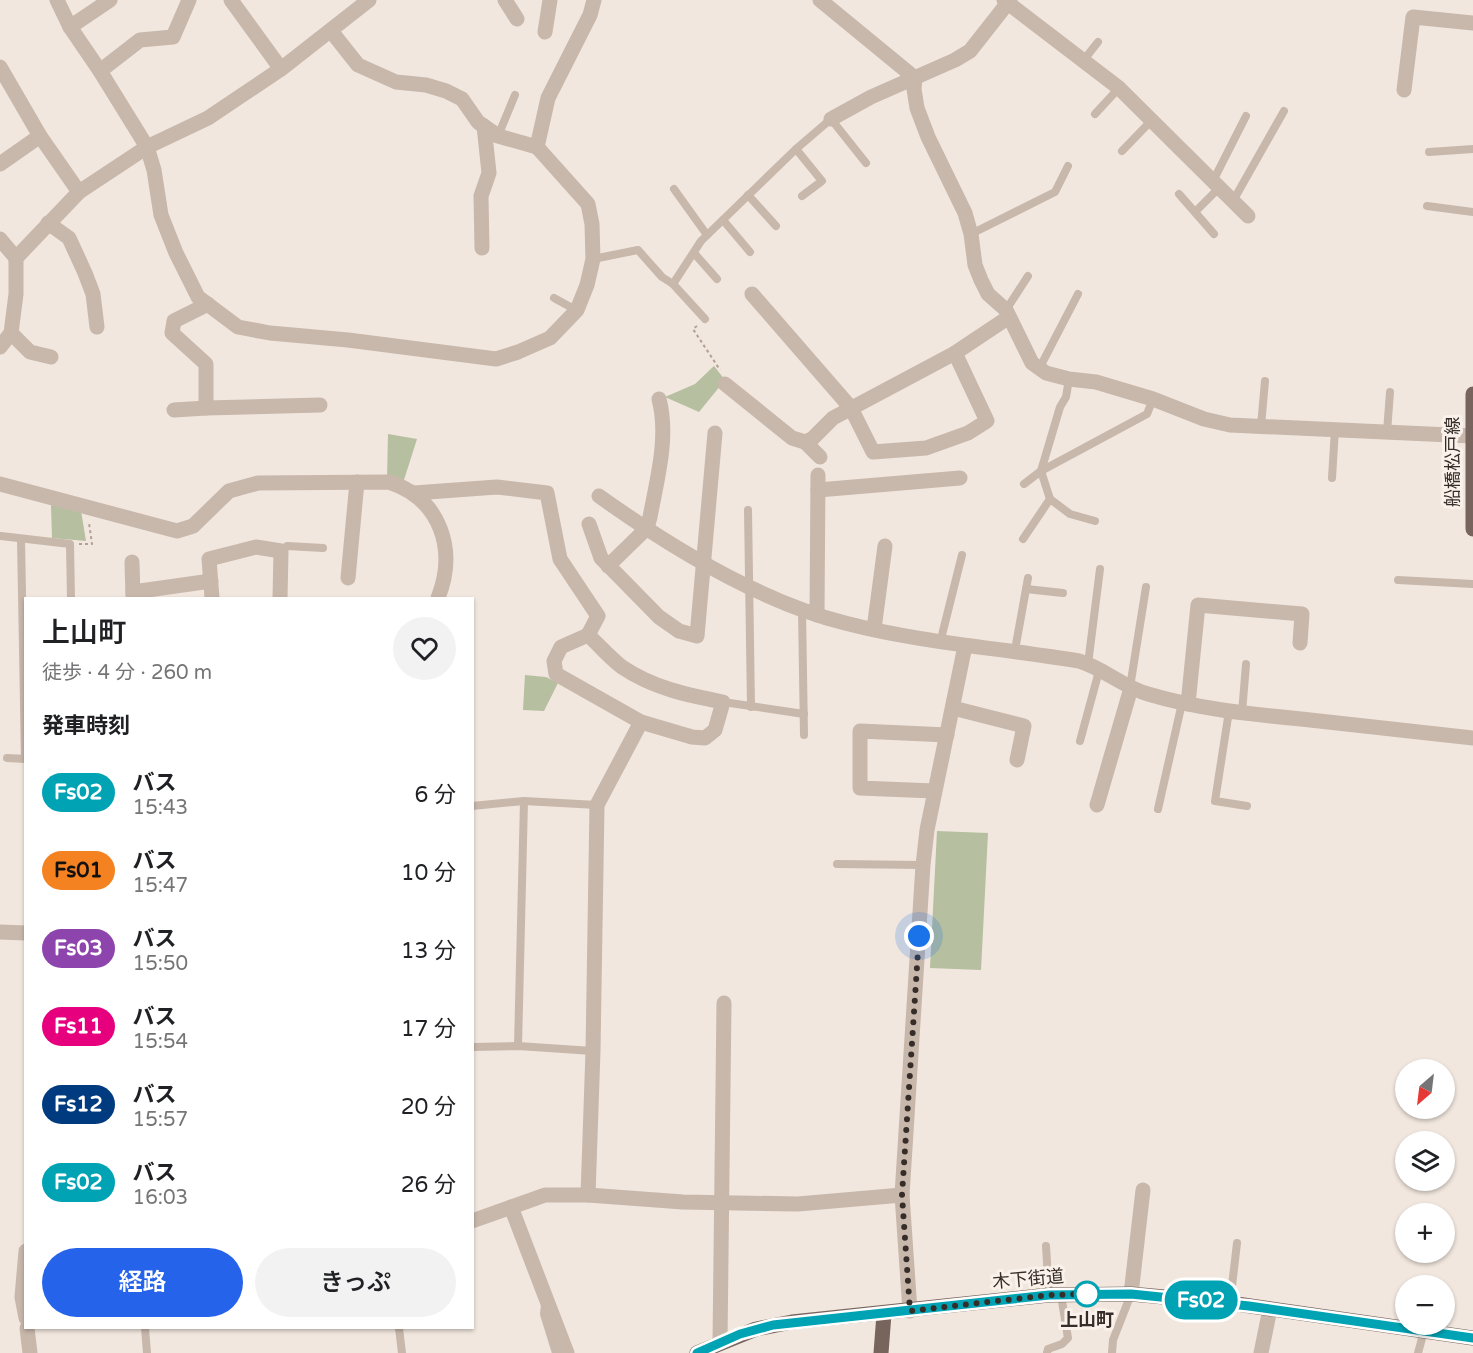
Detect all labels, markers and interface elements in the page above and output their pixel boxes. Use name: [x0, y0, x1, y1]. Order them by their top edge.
street label: 船橋松戸線: [1442, 417, 1464, 507]
text: 上山町: [42, 616, 126, 650]
button: heart: [393, 617, 456, 680]
text: 徒歩 · 4 分 · 260 m: [42, 661, 212, 685]
text: 発車時刻: [42, 713, 130, 739]
text: バス: [133, 770, 177, 796]
text: Fs02: [54, 780, 103, 805]
text: 6 分: [414, 782, 456, 808]
text: 15:43: [133, 796, 188, 820]
text: バス: [133, 848, 177, 874]
text: Fs01: [54, 858, 103, 883]
text: 10 分: [401, 860, 456, 886]
text: 15:47: [133, 874, 188, 898]
your location: [904, 921, 934, 951]
text: バス: [133, 926, 177, 952]
text: Fs03: [54, 936, 103, 961]
text: 13 分: [401, 938, 456, 964]
text: 15:50: [133, 952, 188, 976]
text: バス: [133, 1004, 177, 1030]
text: Fs11: [54, 1014, 103, 1039]
text: 17 分: [401, 1016, 456, 1042]
text: 15:54: [133, 1030, 188, 1054]
north arrow: [1395, 1059, 1455, 1119]
map controls: [1395, 1059, 1455, 1335]
text: バス: [133, 1082, 177, 1108]
text: Fs12: [54, 1092, 103, 1117]
text: 20 分: [401, 1094, 456, 1120]
text: 15:57: [133, 1108, 188, 1132]
button: layers: [1395, 1131, 1455, 1191]
text: バス: [133, 1160, 177, 1186]
text: Fs02: [54, 1170, 103, 1195]
text: 26 分: [401, 1172, 456, 1198]
text: 16:03: [133, 1186, 188, 1210]
button: +: [1395, 1203, 1455, 1263]
button: 経路: [42, 1248, 243, 1317]
button: きっぷ: [255, 1248, 456, 1317]
street label: 木下街道: [991, 1265, 1065, 1293]
button: −: [1395, 1275, 1455, 1335]
line badge: Fs02: [1159, 1280, 1243, 1320]
marker: 上山町: [1074, 1281, 1100, 1307]
text: Fs02: [1177, 1288, 1225, 1313]
place label: 上山町: [1060, 1309, 1114, 1331]

